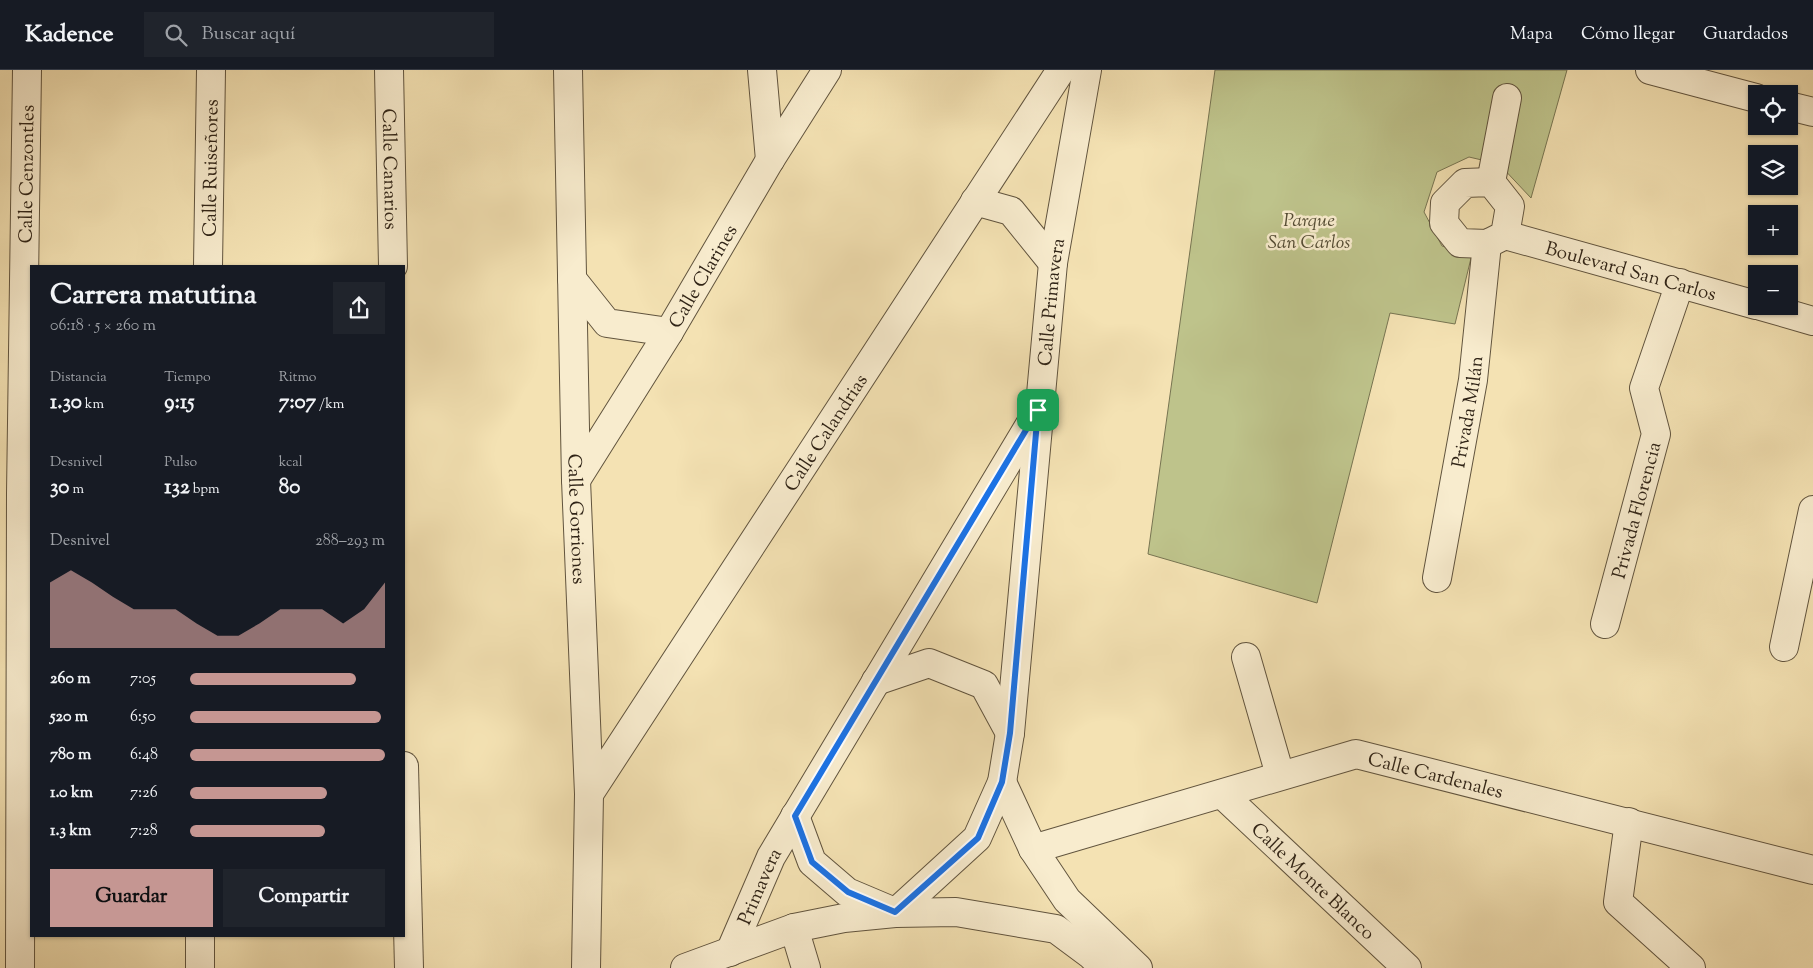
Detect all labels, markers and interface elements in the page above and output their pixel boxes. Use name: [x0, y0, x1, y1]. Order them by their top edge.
search box: [144, 12, 494, 57]
text: Kadence: [25, 18, 114, 52]
icon: search: [162, 21, 190, 49]
text: Buscar aquí: [202, 21, 296, 48]
text: Mapa: [1510, 22, 1553, 48]
text: Cómo llegar: [1581, 22, 1675, 48]
text: Guardados: [1703, 22, 1788, 48]
map controls: [1748, 85, 1798, 315]
button: locate: [1748, 85, 1798, 135]
street label: Calle Ruiseñores: [197, 99, 227, 237]
street label: Calle Cenzontles: [14, 105, 43, 244]
street label: Calle Canarios: [374, 108, 403, 230]
button: layers: [1748, 145, 1798, 195]
button: +: [1748, 205, 1798, 255]
park label: Parque San Carlos: [1268, 208, 1350, 257]
street label: Calle Clarines: [663, 220, 745, 334]
street label: Calle Primavera: [1033, 236, 1073, 367]
street label: Boulevard San Carlos: [1542, 236, 1719, 309]
button: −: [1748, 265, 1798, 315]
text: Carrera matutina: [50, 276, 257, 316]
button: share: [333, 282, 385, 334]
text: 06:18 · 5 × 260 m: [50, 315, 156, 338]
street label: Privada Milán: [1446, 355, 1491, 470]
text: Distancia: [50, 368, 107, 388]
text: Tiempo: [164, 368, 211, 388]
text: Ritmo: [279, 368, 317, 388]
street label: Calle Calandrias: [779, 369, 875, 498]
text: 1.30: [50, 388, 82, 418]
text: 9:15: [164, 388, 194, 418]
text: 7:07: [279, 388, 316, 418]
pin: [1017, 389, 1059, 431]
text: km: [82, 395, 104, 415]
text: /km: [316, 395, 344, 415]
icon: arrive: [1024, 396, 1052, 424]
street label: Privada Florencia: [1607, 439, 1669, 582]
text: Desnivel: [50, 453, 103, 473]
text: Pulso: [164, 453, 197, 473]
text: kcal: [279, 453, 303, 473]
street label: Calle Gorriones: [559, 453, 591, 585]
text: 30: [50, 473, 69, 503]
text: 132: [164, 473, 190, 503]
text: 80: [279, 473, 300, 503]
text: m: [69, 480, 84, 500]
text: bpm: [190, 480, 220, 500]
text: Desnivel: [50, 530, 110, 553]
text: 288–293 m: [315, 530, 385, 553]
text: 260 m: [50, 668, 91, 691]
text: 7:05: [130, 668, 156, 691]
text: 520 m: [50, 706, 88, 729]
text: 6:50: [130, 706, 156, 729]
text: 780 m: [50, 744, 91, 767]
text: 6:48: [130, 744, 158, 767]
street label: Calle Cardenales: [1365, 747, 1506, 807]
text: 1.0 km: [50, 782, 93, 805]
text: 7:26: [130, 782, 158, 805]
street label: Calle Monte Blanco: [1244, 817, 1380, 947]
text: 1.3 km: [50, 820, 91, 843]
text: 7:28: [130, 820, 158, 843]
street label: Primavera: [732, 843, 790, 930]
button: Guardar: [50, 869, 213, 927]
button: Compartir: [223, 869, 385, 927]

